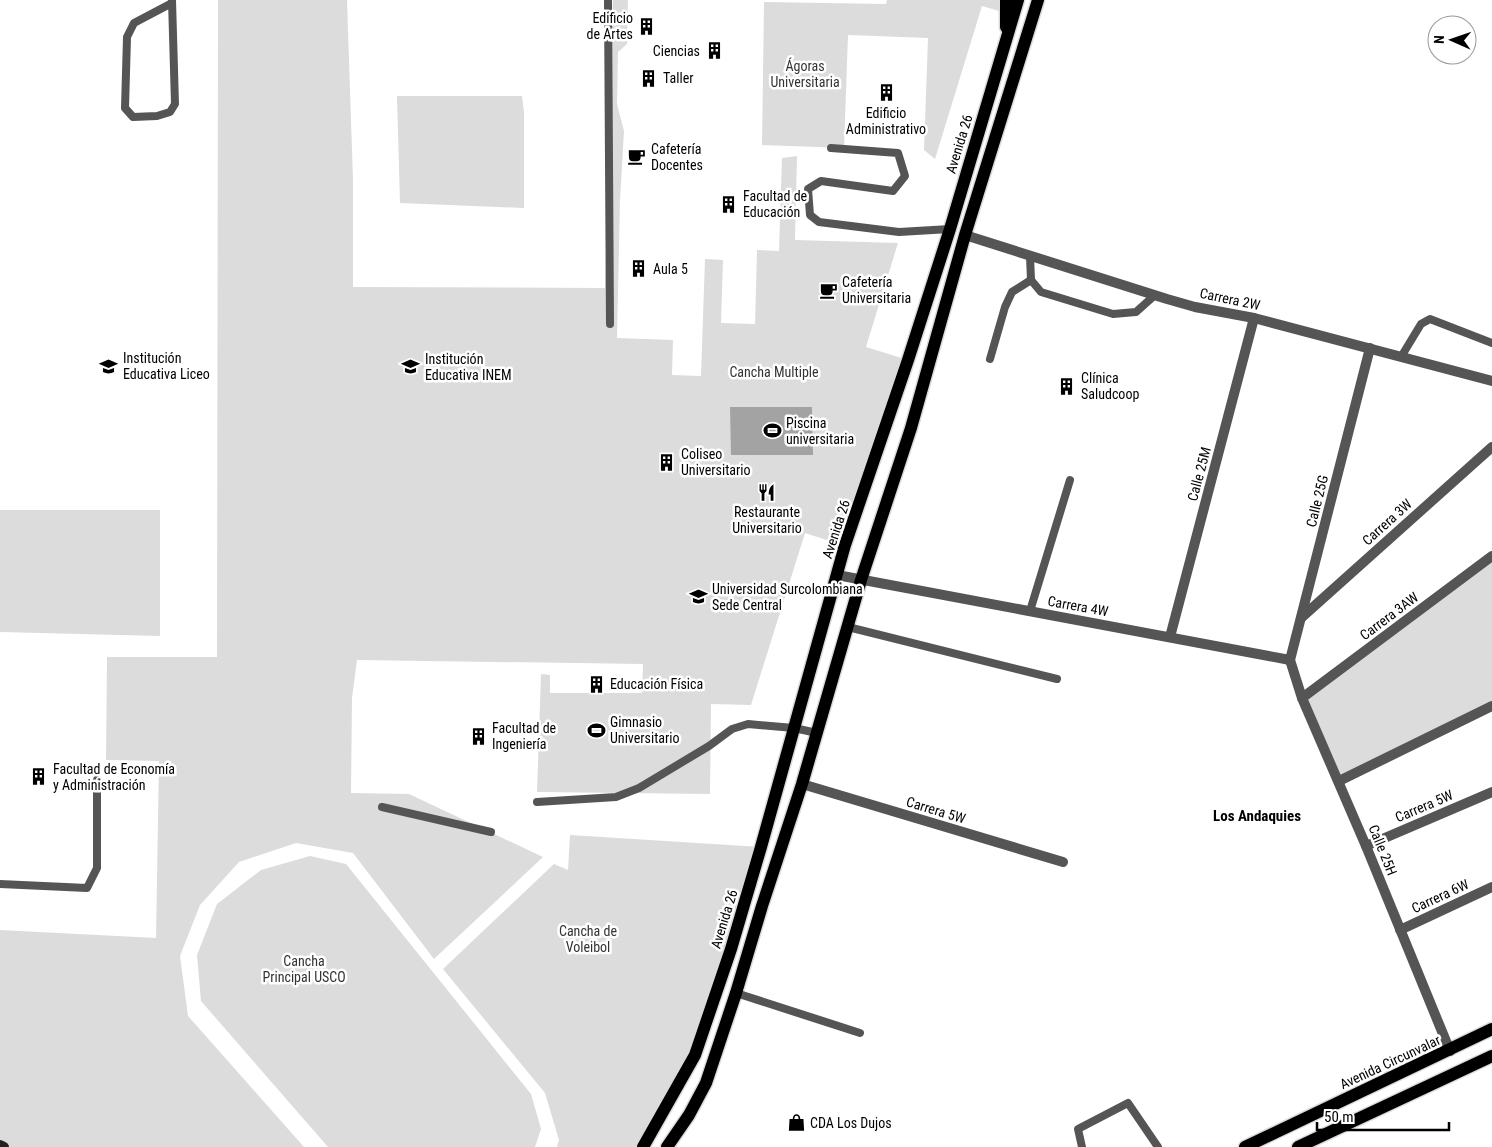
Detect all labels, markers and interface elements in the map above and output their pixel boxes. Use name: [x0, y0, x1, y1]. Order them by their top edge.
place label: Edificio de Artes: [587, 10, 633, 42]
north arrow: [1427, 15, 1477, 65]
building icon: Edificio de Artes: [637, 16, 657, 36]
text: N: [1431, 35, 1447, 44]
building icon: Ciencias: [704, 41, 724, 61]
place label: Ciencias: [653, 43, 700, 59]
park label: Ágoras Universitaria: [770, 57, 840, 90]
building icon: Taller: [639, 68, 659, 88]
place label: Taller: [663, 70, 693, 86]
building icon: Edificio Administrativo: [876, 83, 896, 103]
place label: Edificio Administrativo: [846, 105, 926, 137]
street label: Avenida 26: [942, 112, 976, 175]
place label: Cafetería Docentes: [651, 141, 703, 173]
cafe icon: Cafetería Docentes: [627, 147, 647, 167]
place label: Facultad de Educación: [743, 188, 808, 220]
building icon: Facultad de Educación: [719, 194, 739, 214]
building icon: Aula 5: [629, 259, 649, 279]
place label: Aula 5: [653, 261, 688, 277]
place label: Cafetería Universitaria: [842, 274, 911, 306]
cafe icon: Cafetería Universitaria: [818, 280, 838, 300]
street label: Carrera 2W: [1198, 285, 1262, 313]
place label: Institución Educativa Liceo: [123, 350, 210, 382]
place label: Institución Educativa INEM: [425, 351, 512, 383]
school or university icon: Institución Educativa Liceo: [99, 356, 119, 376]
school or university icon: Institución Educativa INEM: [401, 357, 421, 377]
park label: Cancha Multiple: [729, 364, 819, 380]
place label: Clínica Saludcoop: [1081, 370, 1139, 402]
building icon: Clínica Saludcoop: [1057, 376, 1077, 396]
place label: Piscina universitaria: [786, 415, 854, 447]
sports icon: Piscina universitaria: [762, 421, 782, 441]
street label: Calle 25M: [1184, 445, 1214, 503]
place label: Coliseo Universitario: [681, 446, 751, 478]
building icon: Coliseo Universitario: [657, 452, 677, 472]
street label: Calle 25G: [1303, 473, 1331, 529]
restaurant icon: Restaurante Universitario: [757, 482, 777, 502]
street label: Carrera 3W: [1359, 495, 1415, 548]
street label: Avenida 26: [819, 497, 853, 560]
place label: Restaurante Universitario: [732, 504, 802, 536]
place label: Universidad Surcolombiana Sede Central: [712, 581, 863, 613]
school or university icon: Universidad Surcolombiana Sede Central: [688, 587, 708, 607]
street label: Carrera 3AW: [1357, 589, 1422, 643]
street label: Carrera 4W: [1047, 593, 1110, 619]
building icon: Educación Física: [586, 674, 606, 694]
place label: Educación Física: [610, 676, 703, 692]
place label: Gimnasio Universitario: [610, 714, 680, 746]
place label: Facultad de Ingeniería: [492, 720, 557, 752]
sports icon: Gimnasio Universitario: [586, 720, 606, 740]
building icon: Facultad de Ingeniería: [468, 726, 488, 746]
place label: Facultad de Economía y Administración: [53, 761, 175, 793]
building icon: Facultad de Economía y Administración: [29, 767, 49, 787]
street label: Carrera 5W: [1393, 787, 1456, 825]
street label: Carrera 5W: [904, 793, 968, 827]
district label: Los Andaquies: [1213, 807, 1301, 825]
street label: Calle 25H: [1366, 822, 1400, 878]
street label: Carrera 6W: [1409, 876, 1471, 916]
street label: Avenida 26: [707, 887, 741, 950]
park label: Cancha de Voleibol: [559, 923, 617, 955]
park label: Cancha Principal USCO: [262, 953, 346, 985]
street label: Avenida Circunvalar: [1337, 1032, 1443, 1092]
scale bar: [1317, 1100, 1450, 1132]
text: 50 m: [1324, 1108, 1354, 1126]
shop icon: CDA Los Dujos: [786, 1113, 806, 1133]
place label: CDA Los Dujos: [810, 1115, 892, 1131]

